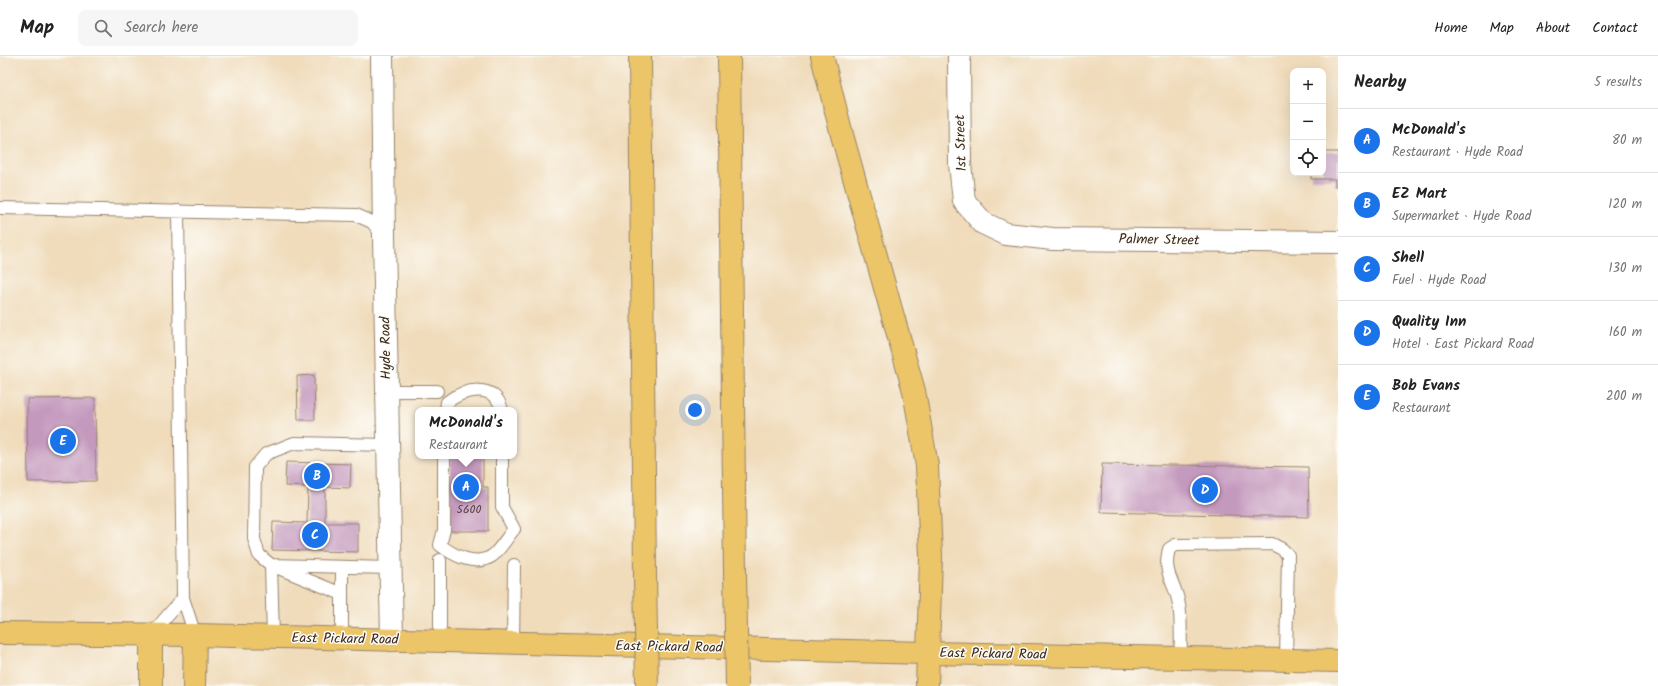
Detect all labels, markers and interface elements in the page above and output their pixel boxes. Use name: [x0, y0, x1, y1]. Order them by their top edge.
search box: [78, 10, 358, 46]
text: Map: [20, 13, 54, 43]
text: Search here: [124, 16, 198, 40]
icon: search: [92, 17, 114, 39]
text: Home: [1434, 17, 1468, 39]
text: Map: [1490, 17, 1514, 39]
text: About: [1536, 17, 1570, 39]
text: Contact: [1592, 17, 1638, 39]
map controls: [1290, 68, 1326, 176]
button: +: [1290, 68, 1326, 104]
text: Nearby: [1354, 69, 1406, 96]
text: 5 results: [1594, 72, 1642, 93]
button: −: [1290, 104, 1326, 140]
street label: 1st Street: [949, 114, 973, 172]
text: McDonald's: [1392, 118, 1466, 142]
text: A: [1363, 130, 1371, 151]
text: 80 m: [1612, 130, 1642, 151]
button: locate: [1290, 140, 1326, 176]
text: Restaurant · Hyde Road: [1392, 142, 1523, 163]
text: EZ Mart: [1392, 182, 1447, 206]
text: B: [1363, 194, 1371, 215]
text: 120 m: [1608, 194, 1642, 215]
text: Supermarket · Hyde Road: [1392, 206, 1531, 227]
street label: Palmer Street: [1118, 228, 1200, 252]
text: Shell: [1392, 246, 1424, 270]
text: C: [1363, 258, 1371, 279]
text: 130 m: [1608, 258, 1642, 279]
text: Fuel · Hyde Road: [1392, 270, 1486, 291]
text: Quality Inn: [1392, 310, 1466, 334]
street label: Hyde Road: [374, 315, 398, 380]
text: D: [1363, 322, 1371, 343]
text: 160 m: [1609, 322, 1642, 343]
text: Hotel · East Pickard Road: [1392, 334, 1534, 355]
text: Bob Evans: [1392, 374, 1460, 398]
text: E: [1363, 386, 1371, 407]
text: 200 m: [1606, 386, 1642, 407]
text: Restaurant: [1392, 398, 1451, 419]
your location: [685, 400, 705, 420]
popup: [415, 407, 517, 459]
text: McDonald's: [429, 411, 503, 435]
pin: E: [50, 426, 76, 456]
text: Restaurant: [429, 435, 488, 456]
pin: B: [304, 461, 330, 491]
pin: A: [453, 472, 479, 502]
pin: D: [1192, 475, 1218, 505]
house number: 5600: [456, 500, 482, 519]
pin: C: [302, 520, 328, 550]
street label: East Pickard Road: [291, 627, 400, 651]
street label: East Pickard Road: [615, 635, 724, 659]
street label: East Pickard Road: [939, 642, 1048, 666]

